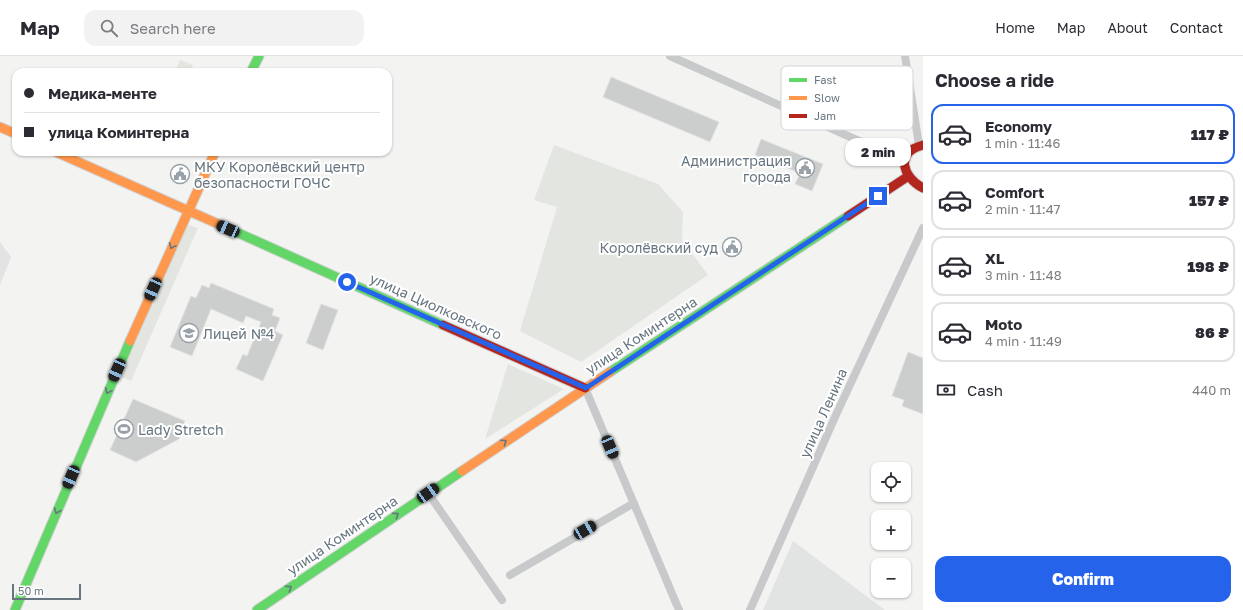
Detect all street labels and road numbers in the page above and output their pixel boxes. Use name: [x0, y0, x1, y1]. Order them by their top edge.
street label: улица Циолковского: [367, 269, 505, 343]
street label: улица Коминтерна: [582, 293, 700, 377]
street label: улица Ленина: [796, 366, 850, 460]
street label: улица Коминтерна: [284, 492, 400, 578]

